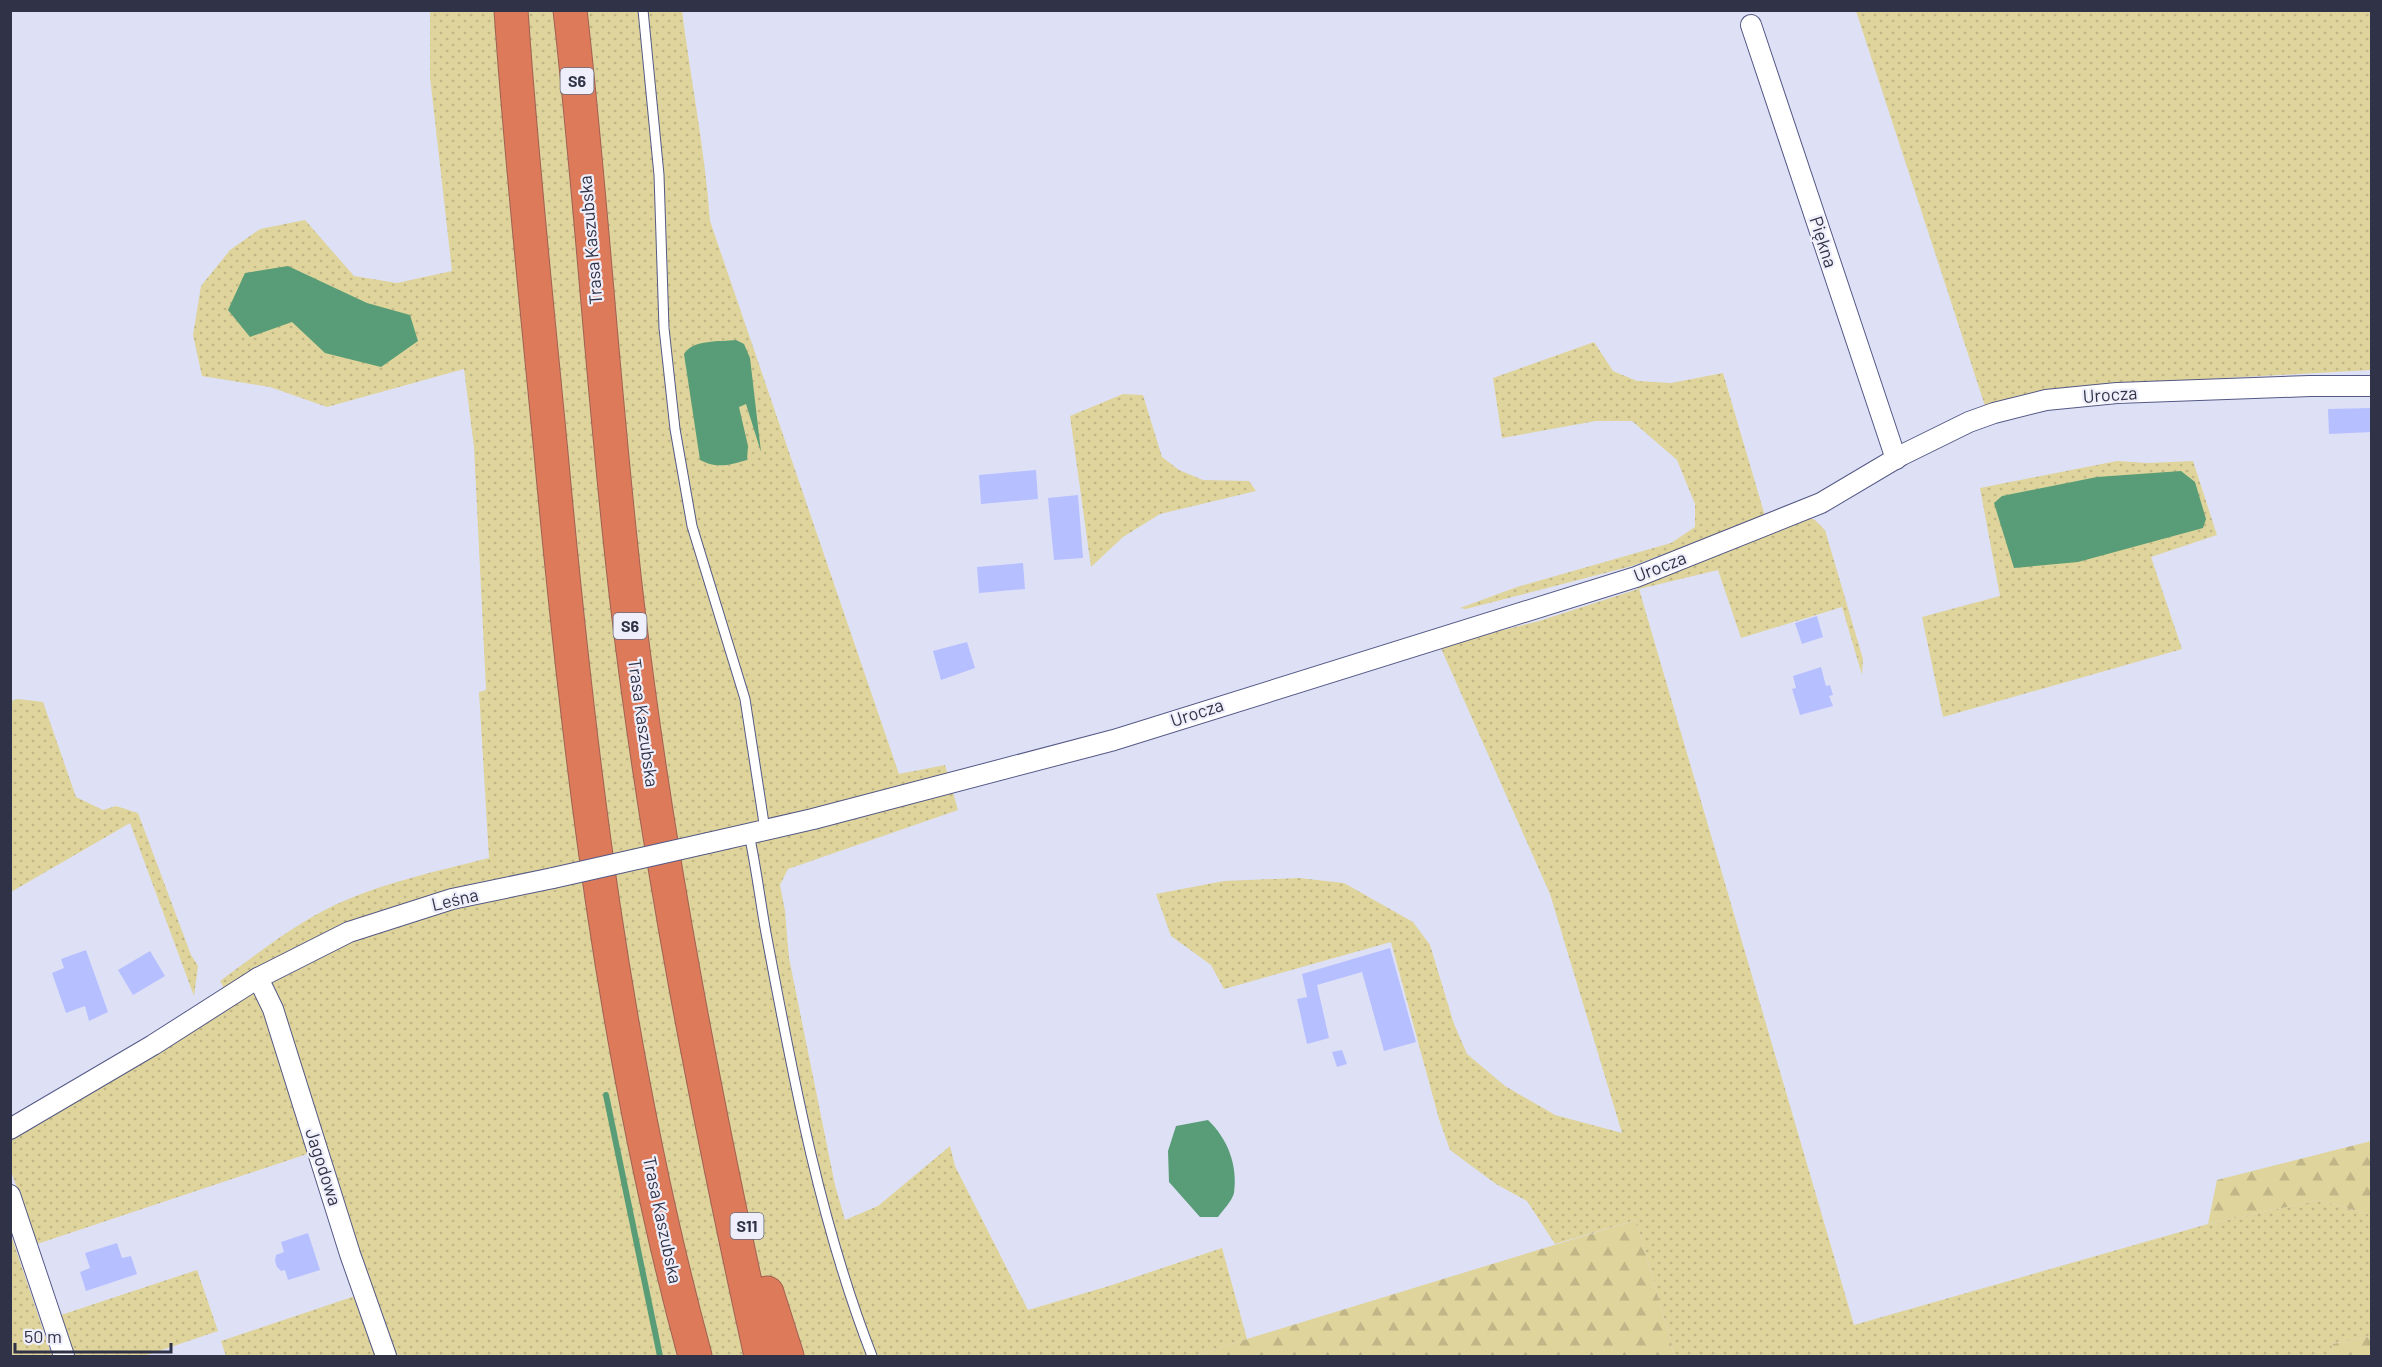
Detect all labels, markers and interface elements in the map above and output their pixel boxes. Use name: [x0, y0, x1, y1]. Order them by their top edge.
road number: S6: [560, 68, 594, 94]
street label: Trasa Kaszubska: [573, 175, 607, 306]
street label: Piękna: [1805, 213, 1843, 270]
street label: Urocza: [2082, 381, 2138, 407]
street label: Urocza: [1630, 546, 1689, 586]
road number: S6: [614, 613, 646, 639]
street label: Trasa Kaszubska: [624, 657, 664, 789]
street label: Urocza: [1167, 693, 1226, 731]
street label: Leśna: [429, 883, 480, 915]
street label: Jagodowa: [301, 1125, 347, 1208]
street label: Trasa Kaszubska: [639, 1154, 687, 1285]
road number: S11: [730, 1213, 764, 1239]
scale bar: [15, 1316, 171, 1354]
text: 50 m: [24, 1325, 62, 1347]

